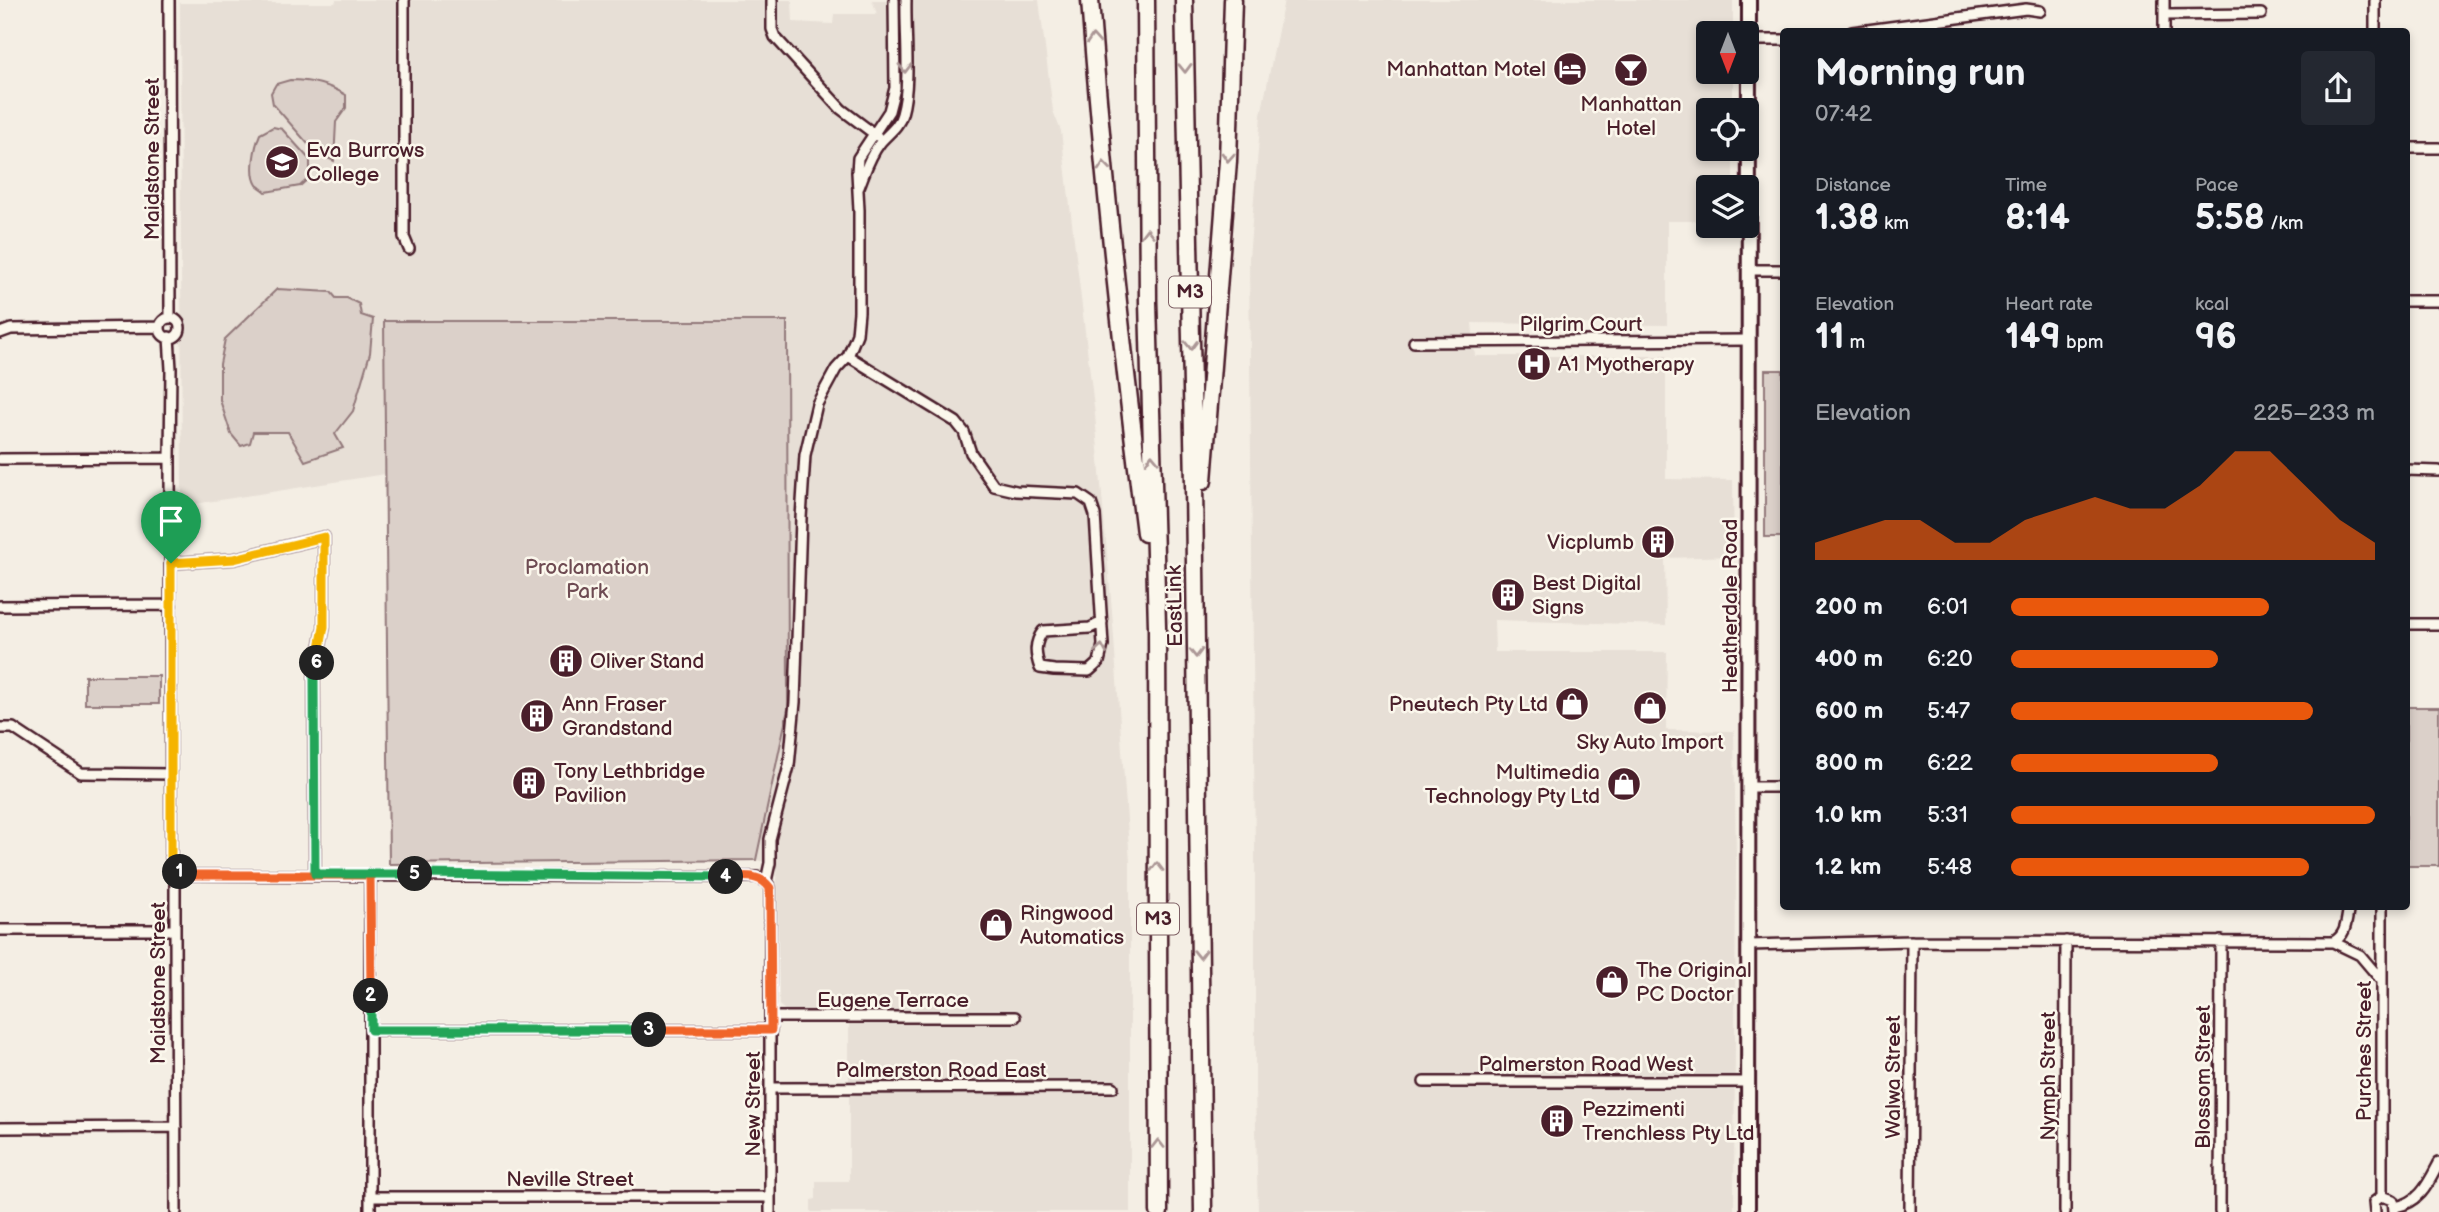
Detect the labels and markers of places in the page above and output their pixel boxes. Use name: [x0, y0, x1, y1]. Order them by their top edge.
hotel icon: Manhattan Motel: [1551, 50, 1589, 88]
bar icon: Manhattan Hotel: [1612, 51, 1650, 89]
place label: Manhattan Motel: [1386, 57, 1546, 82]
place label: Manhattan Hotel: [1580, 92, 1682, 141]
place label: Eva Burrows College: [306, 138, 424, 187]
school or university icon: Eva Burrows College: [263, 143, 301, 181]
hospital icon: A1 Myotherapy: [1515, 345, 1553, 383]
place label: A1 Myotherapy: [1558, 352, 1695, 377]
pin: [141, 491, 201, 563]
building icon: Vicplumb: [1639, 523, 1677, 561]
place label: Vicplumb: [1547, 530, 1634, 555]
place label: Best Digital Signs: [1532, 571, 1641, 620]
building icon: Best Digital Signs: [1489, 576, 1527, 614]
building icon: Oliver Stand: [547, 642, 585, 680]
pin: 6: [300, 646, 334, 680]
place label: Oliver Stand: [590, 649, 704, 674]
shop icon: Pneutech Pty Ltd: [1553, 685, 1591, 723]
shop icon: Sky Auto Import: [1631, 689, 1669, 727]
place label: Ann Fraser Grandstand: [562, 692, 673, 741]
place label: Pneutech Pty Ltd: [1389, 692, 1548, 717]
building icon: Ann Fraser Grandstand: [518, 697, 556, 735]
place label: Sky Auto Import: [1576, 730, 1724, 755]
place label: Tony Lethbridge Pavilion: [554, 759, 705, 808]
place label: Multimedia Technology Pty Ltd: [1425, 760, 1600, 809]
building icon: Tony Lethbridge Pavilion: [510, 764, 548, 802]
shop icon: Multimedia Technology Pty Ltd: [1605, 765, 1643, 803]
pin: 1: [162, 854, 198, 890]
pin: 5: [398, 856, 432, 892]
pin: 4: [708, 860, 744, 894]
place label: Ringwood Automatics: [1020, 901, 1124, 950]
shop icon: Ringwood Automatics: [977, 906, 1015, 944]
place label: The Original PC Doctor: [1636, 958, 1752, 1007]
shop icon: The Original PC Doctor: [1593, 963, 1631, 1001]
pin: 2: [354, 978, 388, 1014]
pin: 3: [632, 1012, 666, 1048]
place label: Pezzimenti Trenchless Pty Ltd: [1582, 1097, 1755, 1146]
building icon: Pezzimenti Trenchless Pty Ltd: [1538, 1102, 1576, 1140]

